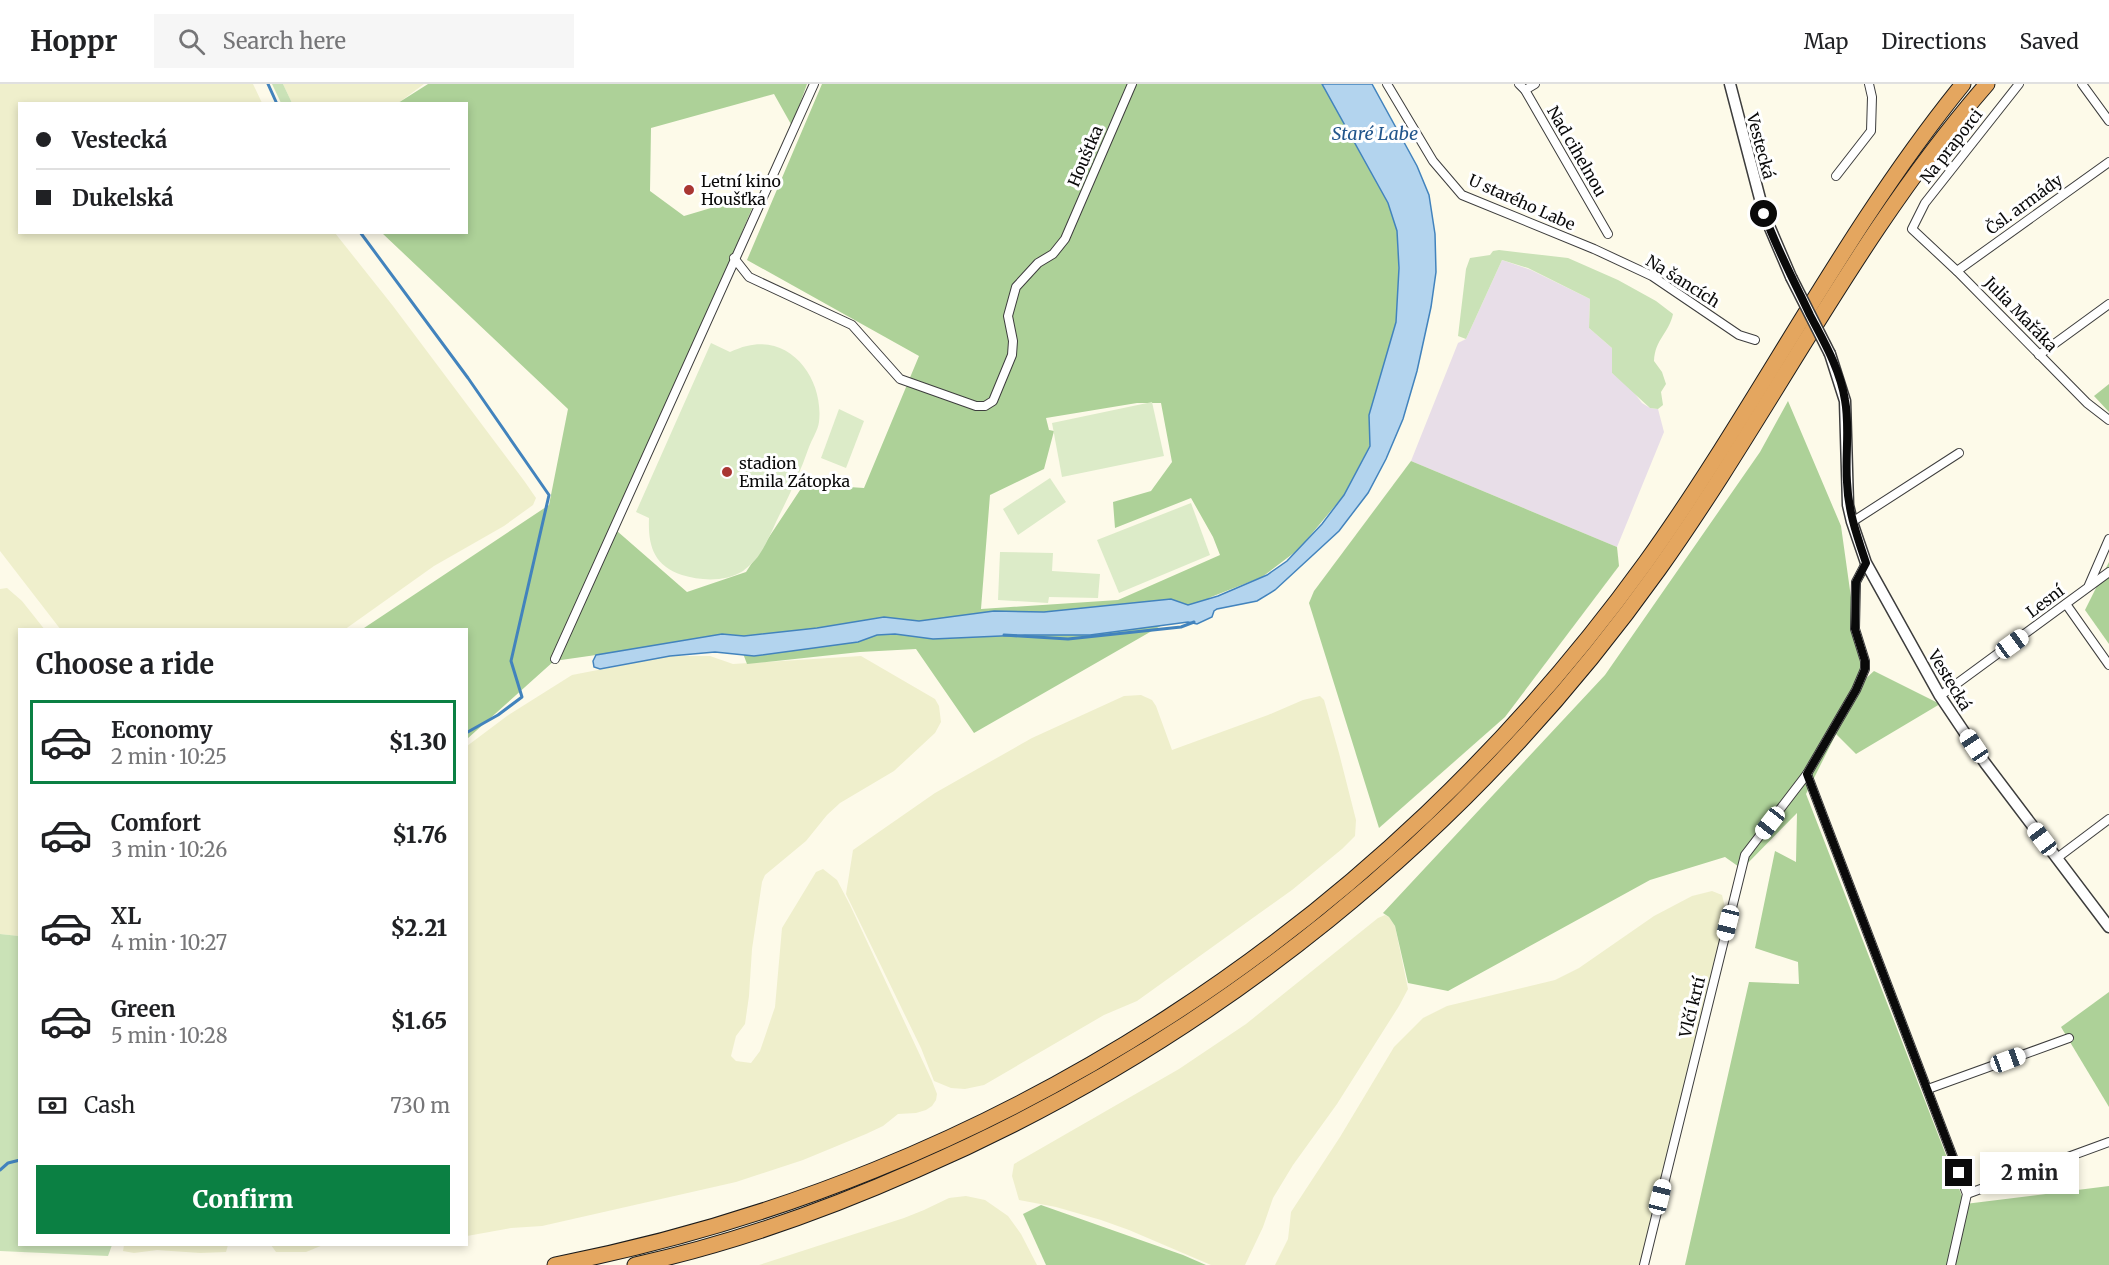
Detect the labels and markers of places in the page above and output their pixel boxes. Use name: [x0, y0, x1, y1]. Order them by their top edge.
place label: Letní kino Houšťka: [701, 171, 781, 209]
marker: Letní kino Houšťka: [682, 183, 696, 197]
place label: stadion Emila Zátopka: [739, 453, 851, 491]
marker: stadion Emila Zátopka: [720, 465, 734, 479]

